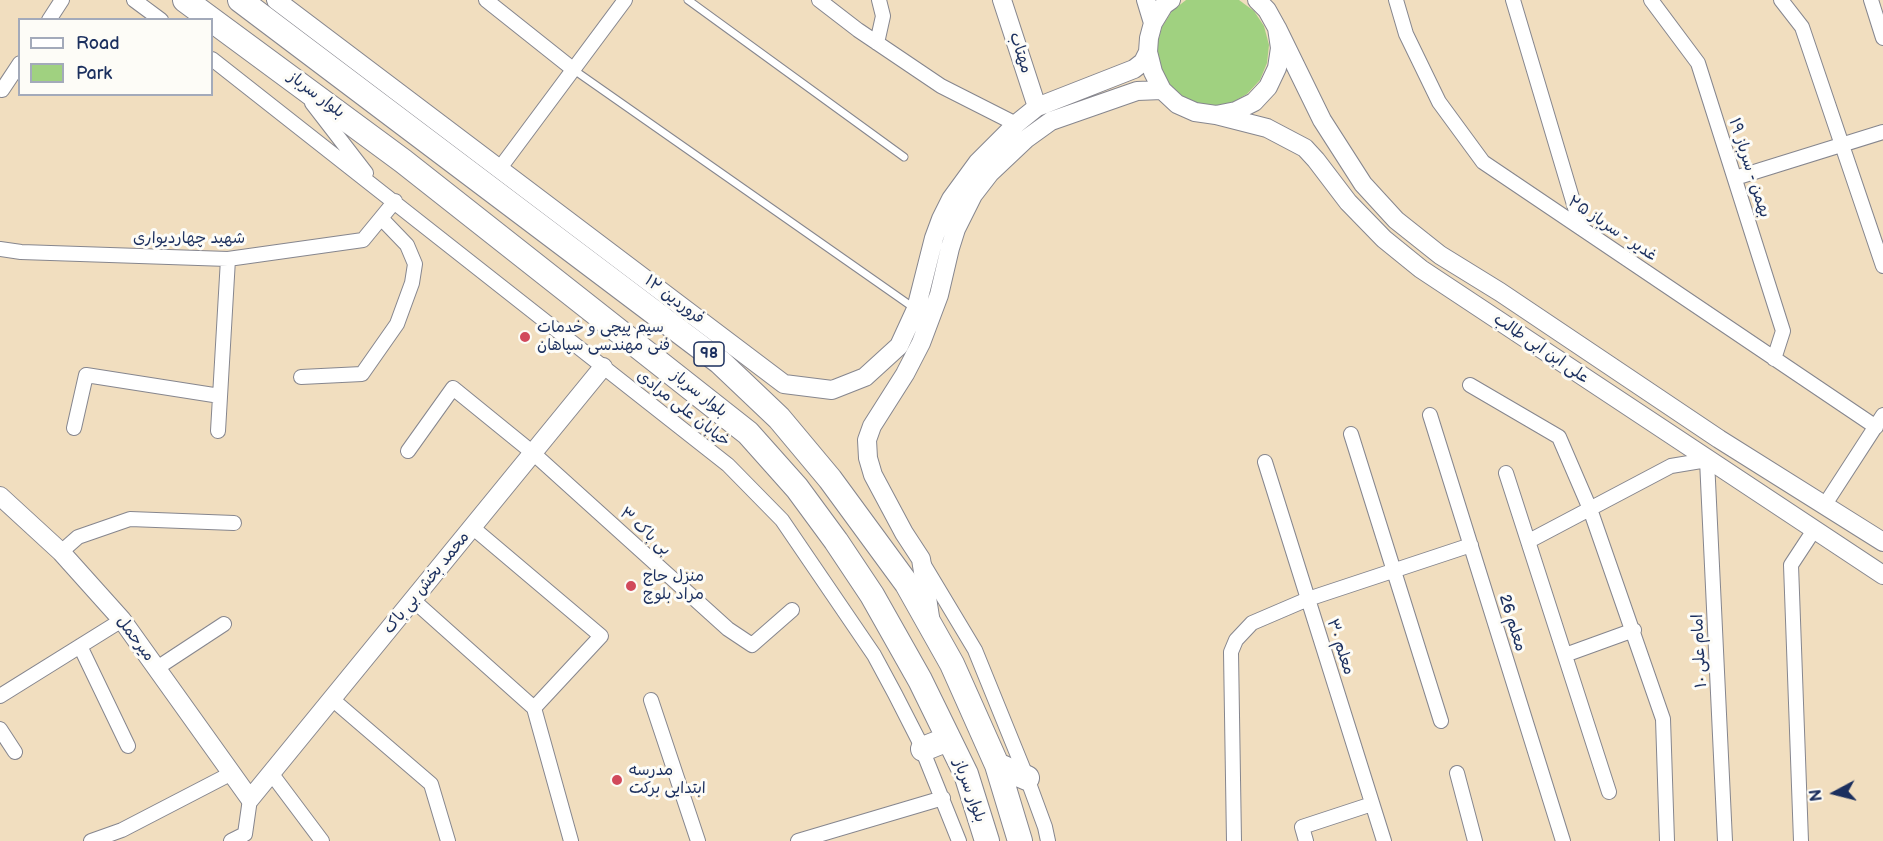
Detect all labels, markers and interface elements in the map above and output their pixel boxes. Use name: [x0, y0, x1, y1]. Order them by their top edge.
legend: [18, 18, 213, 96]
street label: مهتاب: [1004, 30, 1036, 76]
text: Road: [76, 33, 120, 54]
text: Park: [76, 63, 112, 84]
street label: بلوار سرباز: [284, 68, 348, 122]
street label: بهمن - سرباز ۱۹: [1724, 116, 1774, 220]
street label: غدیر - سرباز ۲۵: [1564, 192, 1660, 266]
street label: شهید چهاردیواری: [133, 229, 245, 249]
street label: ۱۲ فروردین: [640, 271, 708, 329]
street label: علی ابن ابی طالب: [1490, 310, 1592, 388]
place label: سیم پیچی و خدمات فنی مهندسی سپاهان: [537, 318, 670, 356]
marker: سیم پیچی و خدمات فنی مهندسی سپاهان: [518, 330, 532, 344]
road number: 98: [694, 342, 724, 366]
street label: بلوار سرباز: [667, 366, 731, 422]
street label: خیابان علی مرادی: [632, 367, 734, 451]
street label: بی باک ۳: [615, 504, 675, 560]
street label: محمد بخش بی باک: [380, 528, 474, 638]
place label: منزل حاج مراد بلوچ: [643, 567, 704, 605]
marker: منزل حاج مراد بلوچ: [624, 579, 638, 593]
street label: معلم 26: [1494, 592, 1530, 654]
street label: میرحمل: [112, 613, 158, 665]
street label: امام علی ۱۰: [1688, 614, 1712, 688]
street label: معلم ۳۰: [1322, 617, 1358, 677]
street label: بلوار سرباز: [949, 757, 989, 825]
place label: مدرسه ابتدایی برکت: [629, 761, 706, 799]
north arrow: [1805, 763, 1865, 823]
marker: مدرسه ابتدایی برکت: [610, 773, 624, 787]
text: N: [1806, 788, 1827, 802]

